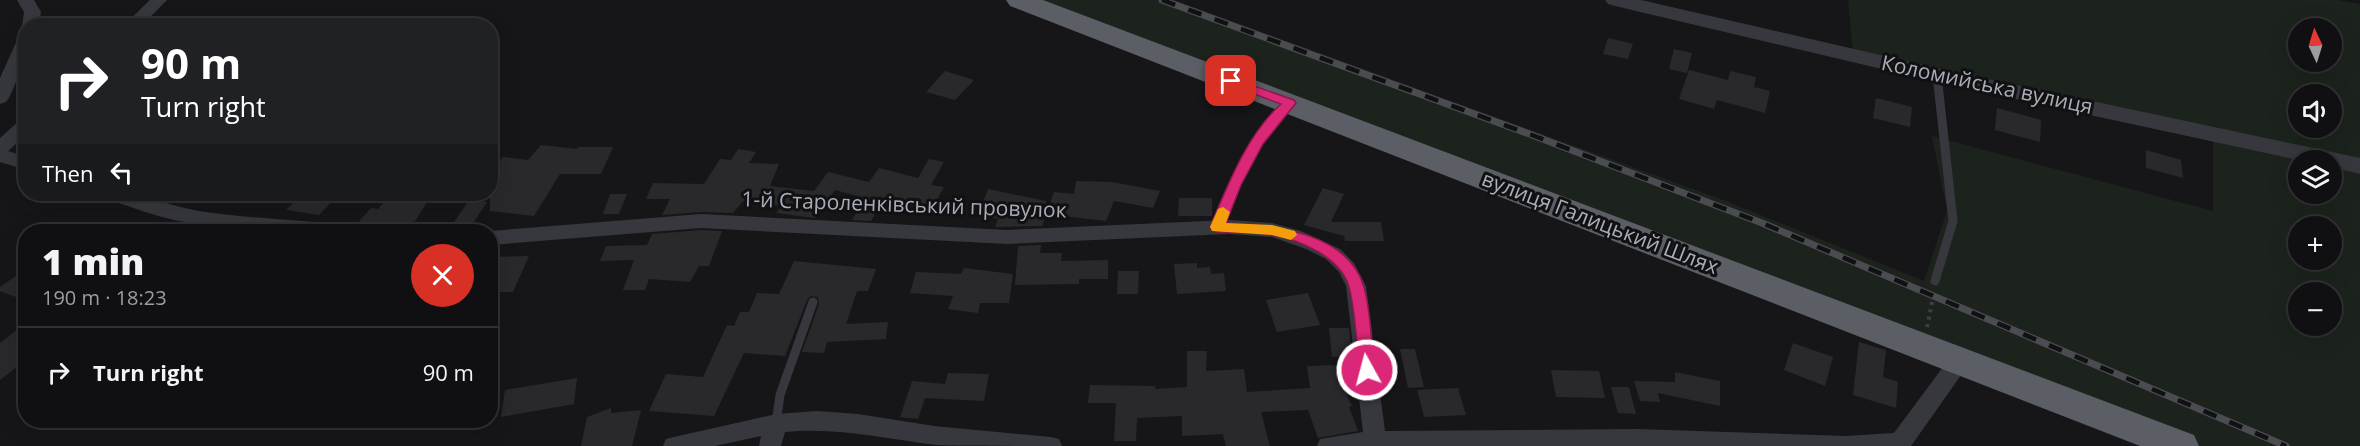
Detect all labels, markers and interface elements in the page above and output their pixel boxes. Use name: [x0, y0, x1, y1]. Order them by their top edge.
north arrow: [2288, 18, 2342, 72]
map controls: [2288, 18, 2342, 336]
text: 90 m: [141, 34, 241, 91]
icon: right: [42, 42, 120, 120]
street label: Коломийська вулиця: [1879, 48, 2095, 120]
pin: [1205, 55, 1256, 106]
icon: arrive: [1214, 64, 1247, 97]
button: sound: [2288, 84, 2342, 138]
text: Turn right: [141, 88, 266, 125]
button: layers: [2288, 150, 2342, 204]
icon: left: [105, 156, 138, 189]
text: Then: [42, 158, 93, 188]
street label: вулиця Галицький Шлях: [1478, 164, 1723, 280]
street label: 1-й Староленківський провулок: [741, 184, 1067, 224]
button: +: [2288, 216, 2342, 270]
text: 1 min: [42, 237, 144, 286]
button: close: [411, 244, 474, 307]
button: −: [2288, 282, 2342, 336]
text: 190 m · 18:23: [42, 284, 167, 311]
position arrow: [1335, 338, 1399, 402]
icon: right: [42, 356, 75, 389]
text: Turn right: [93, 357, 204, 387]
text: 90 m: [423, 357, 474, 387]

